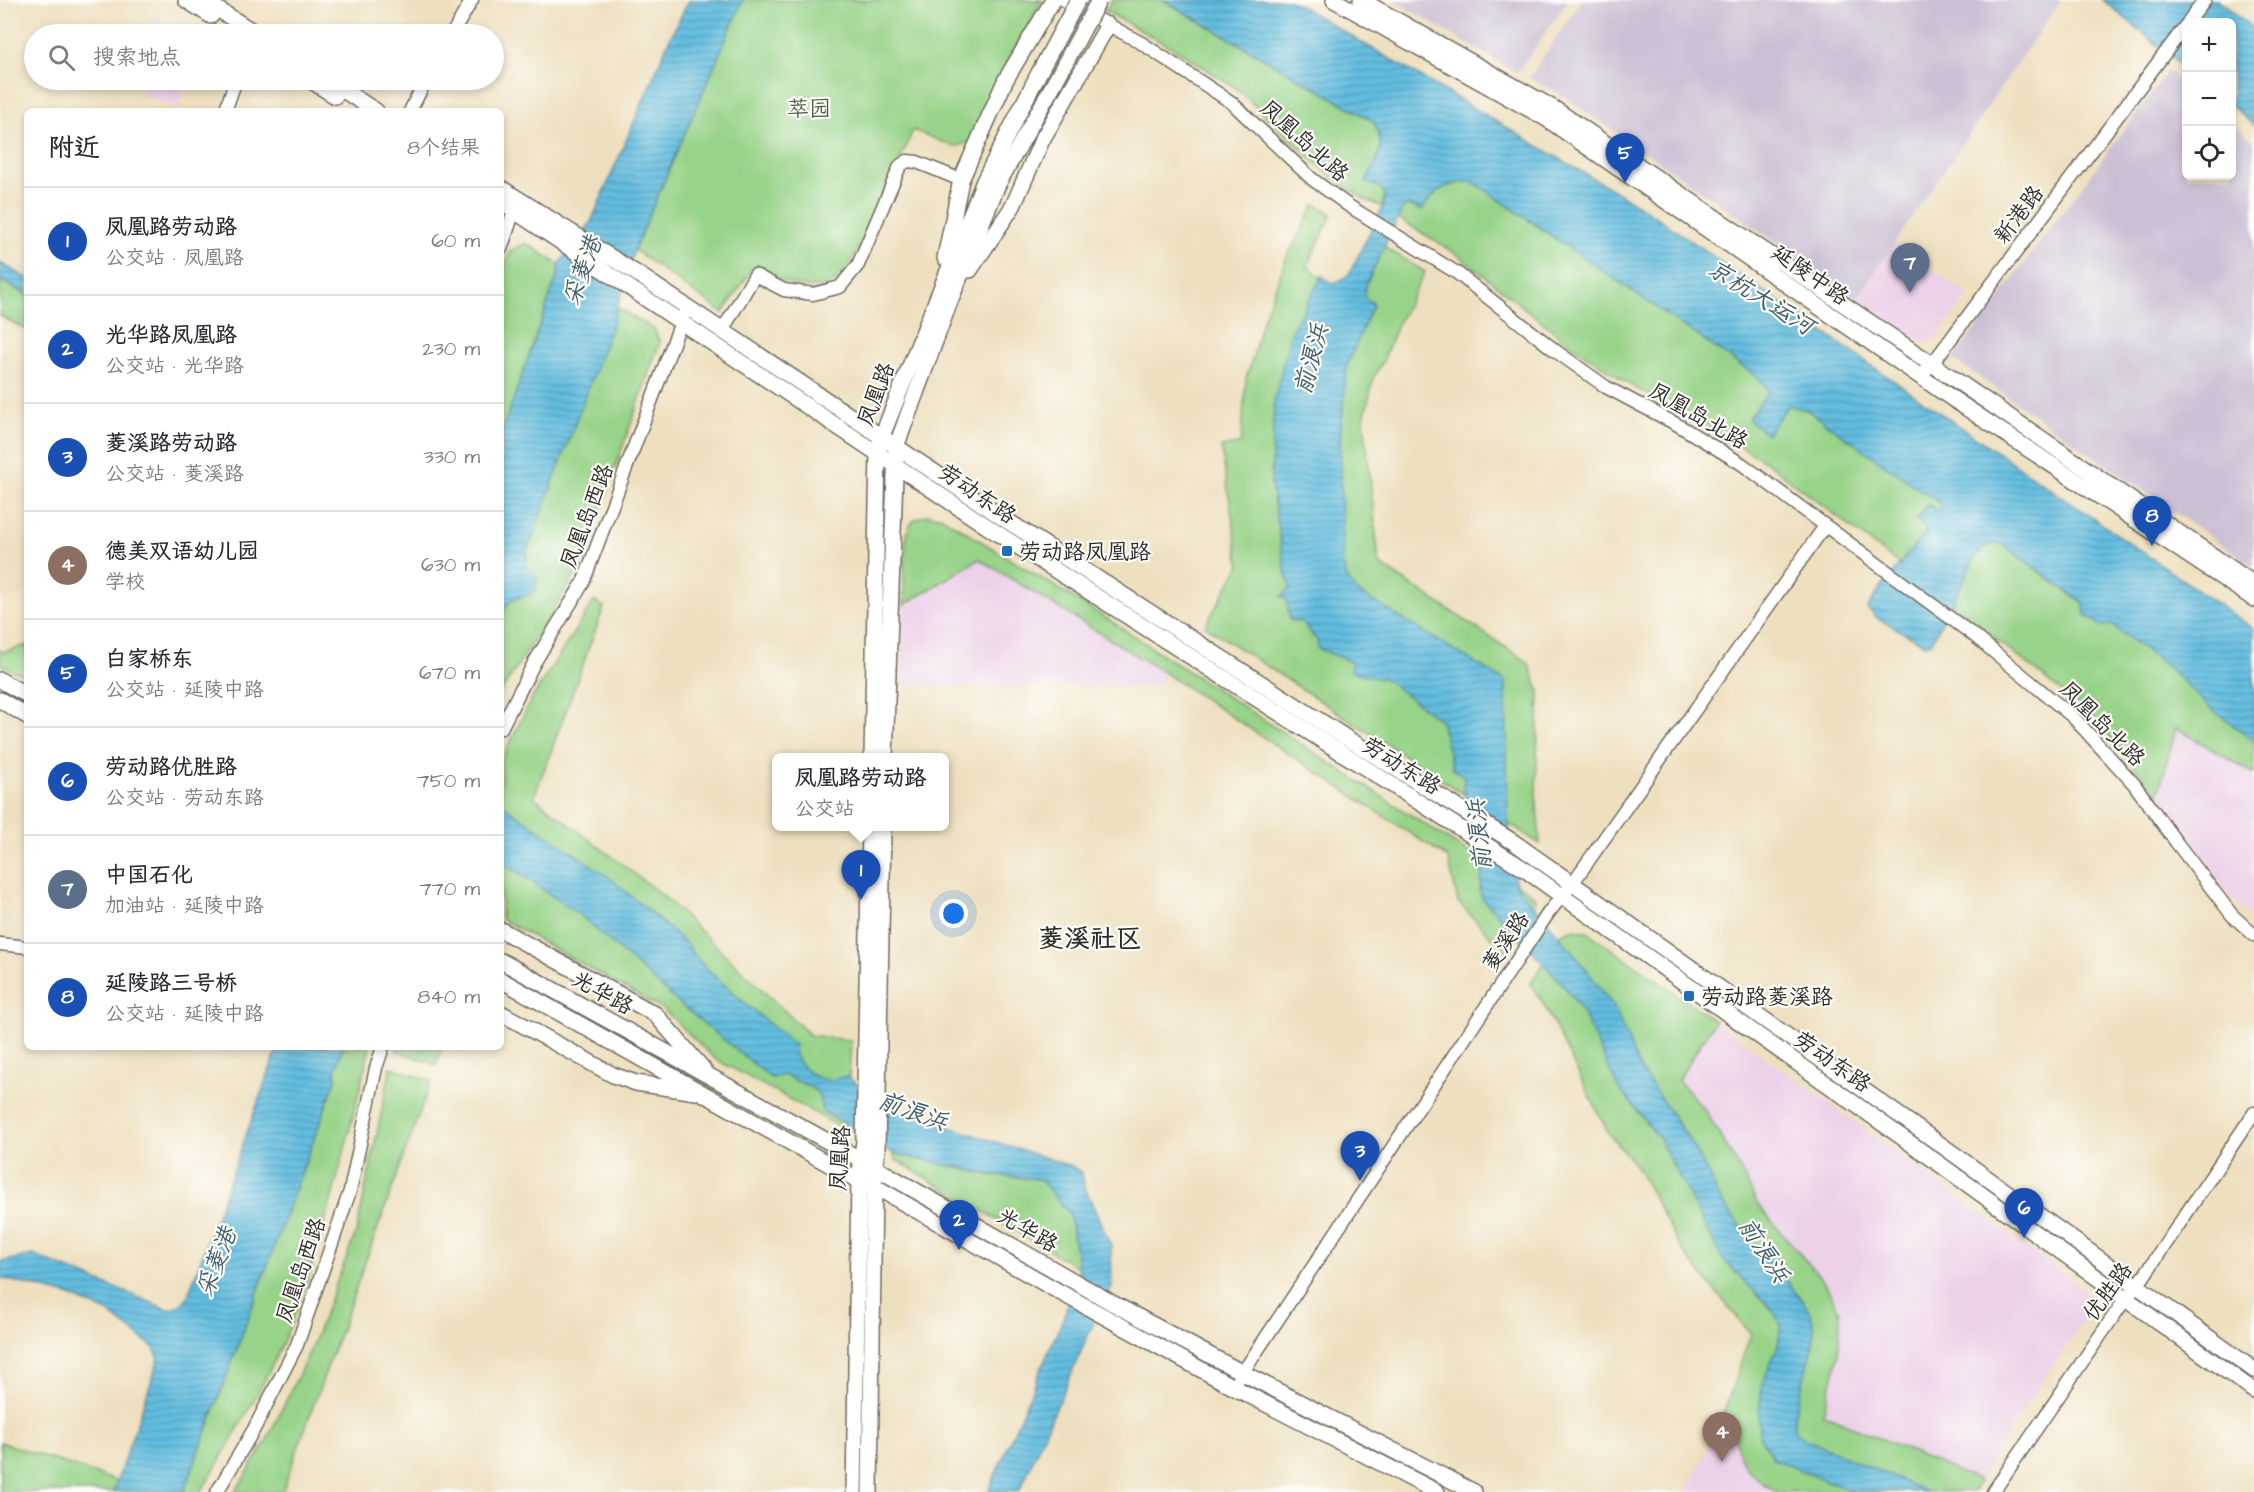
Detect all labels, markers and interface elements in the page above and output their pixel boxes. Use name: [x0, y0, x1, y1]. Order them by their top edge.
map controls: [2182, 18, 2236, 180]
button: +: [2182, 18, 2236, 72]
search box: [24, 24, 504, 90]
icon: search: [45, 41, 78, 74]
text: 搜索地点: [93, 42, 181, 73]
button: −: [2182, 72, 2236, 126]
street label: 凤凰岛北路: [1253, 93, 1355, 189]
park label: 萃园: [787, 94, 831, 125]
button: locate: [2182, 126, 2236, 180]
text: 附近: [48, 130, 100, 166]
text: 8个结果: [407, 134, 480, 162]
pin: 5: [1606, 134, 1644, 183]
street label: 新港路: [1987, 179, 2051, 251]
text: 凤凰路劳动路: [105, 212, 237, 243]
text: 1: [66, 227, 69, 255]
text: 60 m: [431, 227, 480, 255]
water label: 采菱港: [555, 230, 612, 311]
street label: 延陵中路: [1765, 237, 1855, 313]
text: 公交站 · 凤凰路: [105, 244, 244, 272]
pin: 7: [1890, 244, 1930, 293]
water label: 京杭大运河: [1701, 252, 1824, 346]
water label: 前浪浜: [1286, 319, 1338, 398]
text: 光华路凤凰路: [105, 320, 237, 351]
text: 2: [62, 335, 73, 363]
text: 230 m: [422, 335, 480, 363]
text: 公交站 · 光华路: [105, 352, 244, 380]
street label: 凤凰路: [850, 358, 903, 431]
street label: 凤凰岛北路: [1643, 375, 1754, 457]
text: 菱溪路劳动路: [105, 428, 237, 459]
text: 3: [62, 443, 73, 471]
text: 330 m: [423, 443, 480, 471]
street label: 劳动东路: [932, 457, 1022, 532]
text: 公交站 · 菱溪路: [105, 460, 244, 488]
street label: 凤凰岛西路: [553, 460, 622, 573]
pin: 8: [2132, 496, 2172, 546]
text: 德美双语幼儿园: [105, 536, 259, 567]
place label: 劳动路凤凰路: [1019, 537, 1151, 568]
marker: 劳动路凤凰路: [1000, 544, 1014, 558]
text: 4: [61, 551, 74, 579]
text: 630 m: [421, 551, 480, 579]
text: 学校: [105, 568, 145, 596]
text: 白家桥东: [105, 644, 193, 675]
text: 5: [60, 659, 75, 687]
text: 670 m: [419, 659, 480, 687]
street label: 凤凰岛北路: [2052, 674, 2152, 774]
text: 公交站 · 延陵中路: [105, 676, 264, 704]
street label: 劳动东路: [1356, 730, 1447, 803]
text: 劳动路优胜路: [105, 752, 237, 783]
popup: [772, 753, 949, 831]
text: 凤凰路劳动路: [794, 763, 927, 794]
text: 6: [61, 767, 74, 795]
text: 750 m: [417, 767, 480, 795]
text: 公交站 · 劳动东路: [105, 784, 264, 812]
text: 公交站: [794, 795, 854, 823]
water label: 前浪浜: [1459, 796, 1501, 872]
pin: 1: [842, 850, 880, 900]
text: 中国石化: [105, 860, 193, 891]
text: 7: [61, 875, 74, 903]
text: 770 m: [419, 875, 480, 903]
text: 加油站 · 延陵中路: [105, 892, 264, 920]
your location: [939, 899, 968, 928]
street label: 菱溪路: [1475, 906, 1537, 978]
district label: 菱溪社区: [1038, 921, 1142, 957]
street label: 光华路: [566, 964, 639, 1023]
text: 延陵路三号桥: [105, 968, 237, 999]
place label: 劳动路菱溪路: [1701, 982, 1833, 1013]
text: 8: [61, 983, 74, 1011]
text: 840 m: [417, 983, 480, 1011]
marker: 劳动路菱溪路: [1682, 989, 1696, 1003]
text: 公交站 · 延陵中路: [105, 1000, 264, 1028]
street label: 劳动东路: [1787, 1024, 1877, 1100]
water label: 前浪浜: [873, 1084, 953, 1141]
street label: 凤凰路: [823, 1124, 858, 1192]
pin: 3: [1340, 1132, 1380, 1181]
pin: 6: [2004, 1188, 2044, 1238]
pin: 2: [940, 1200, 978, 1250]
street label: 光华路: [991, 1200, 1064, 1260]
water label: 前浪浜: [1729, 1211, 1798, 1291]
street label: 凤凰岛西路: [269, 1213, 334, 1328]
water label: 采菱港: [188, 1221, 246, 1302]
street label: 优胜路: [2076, 1256, 2140, 1328]
pin: 4: [1702, 1412, 1742, 1462]

